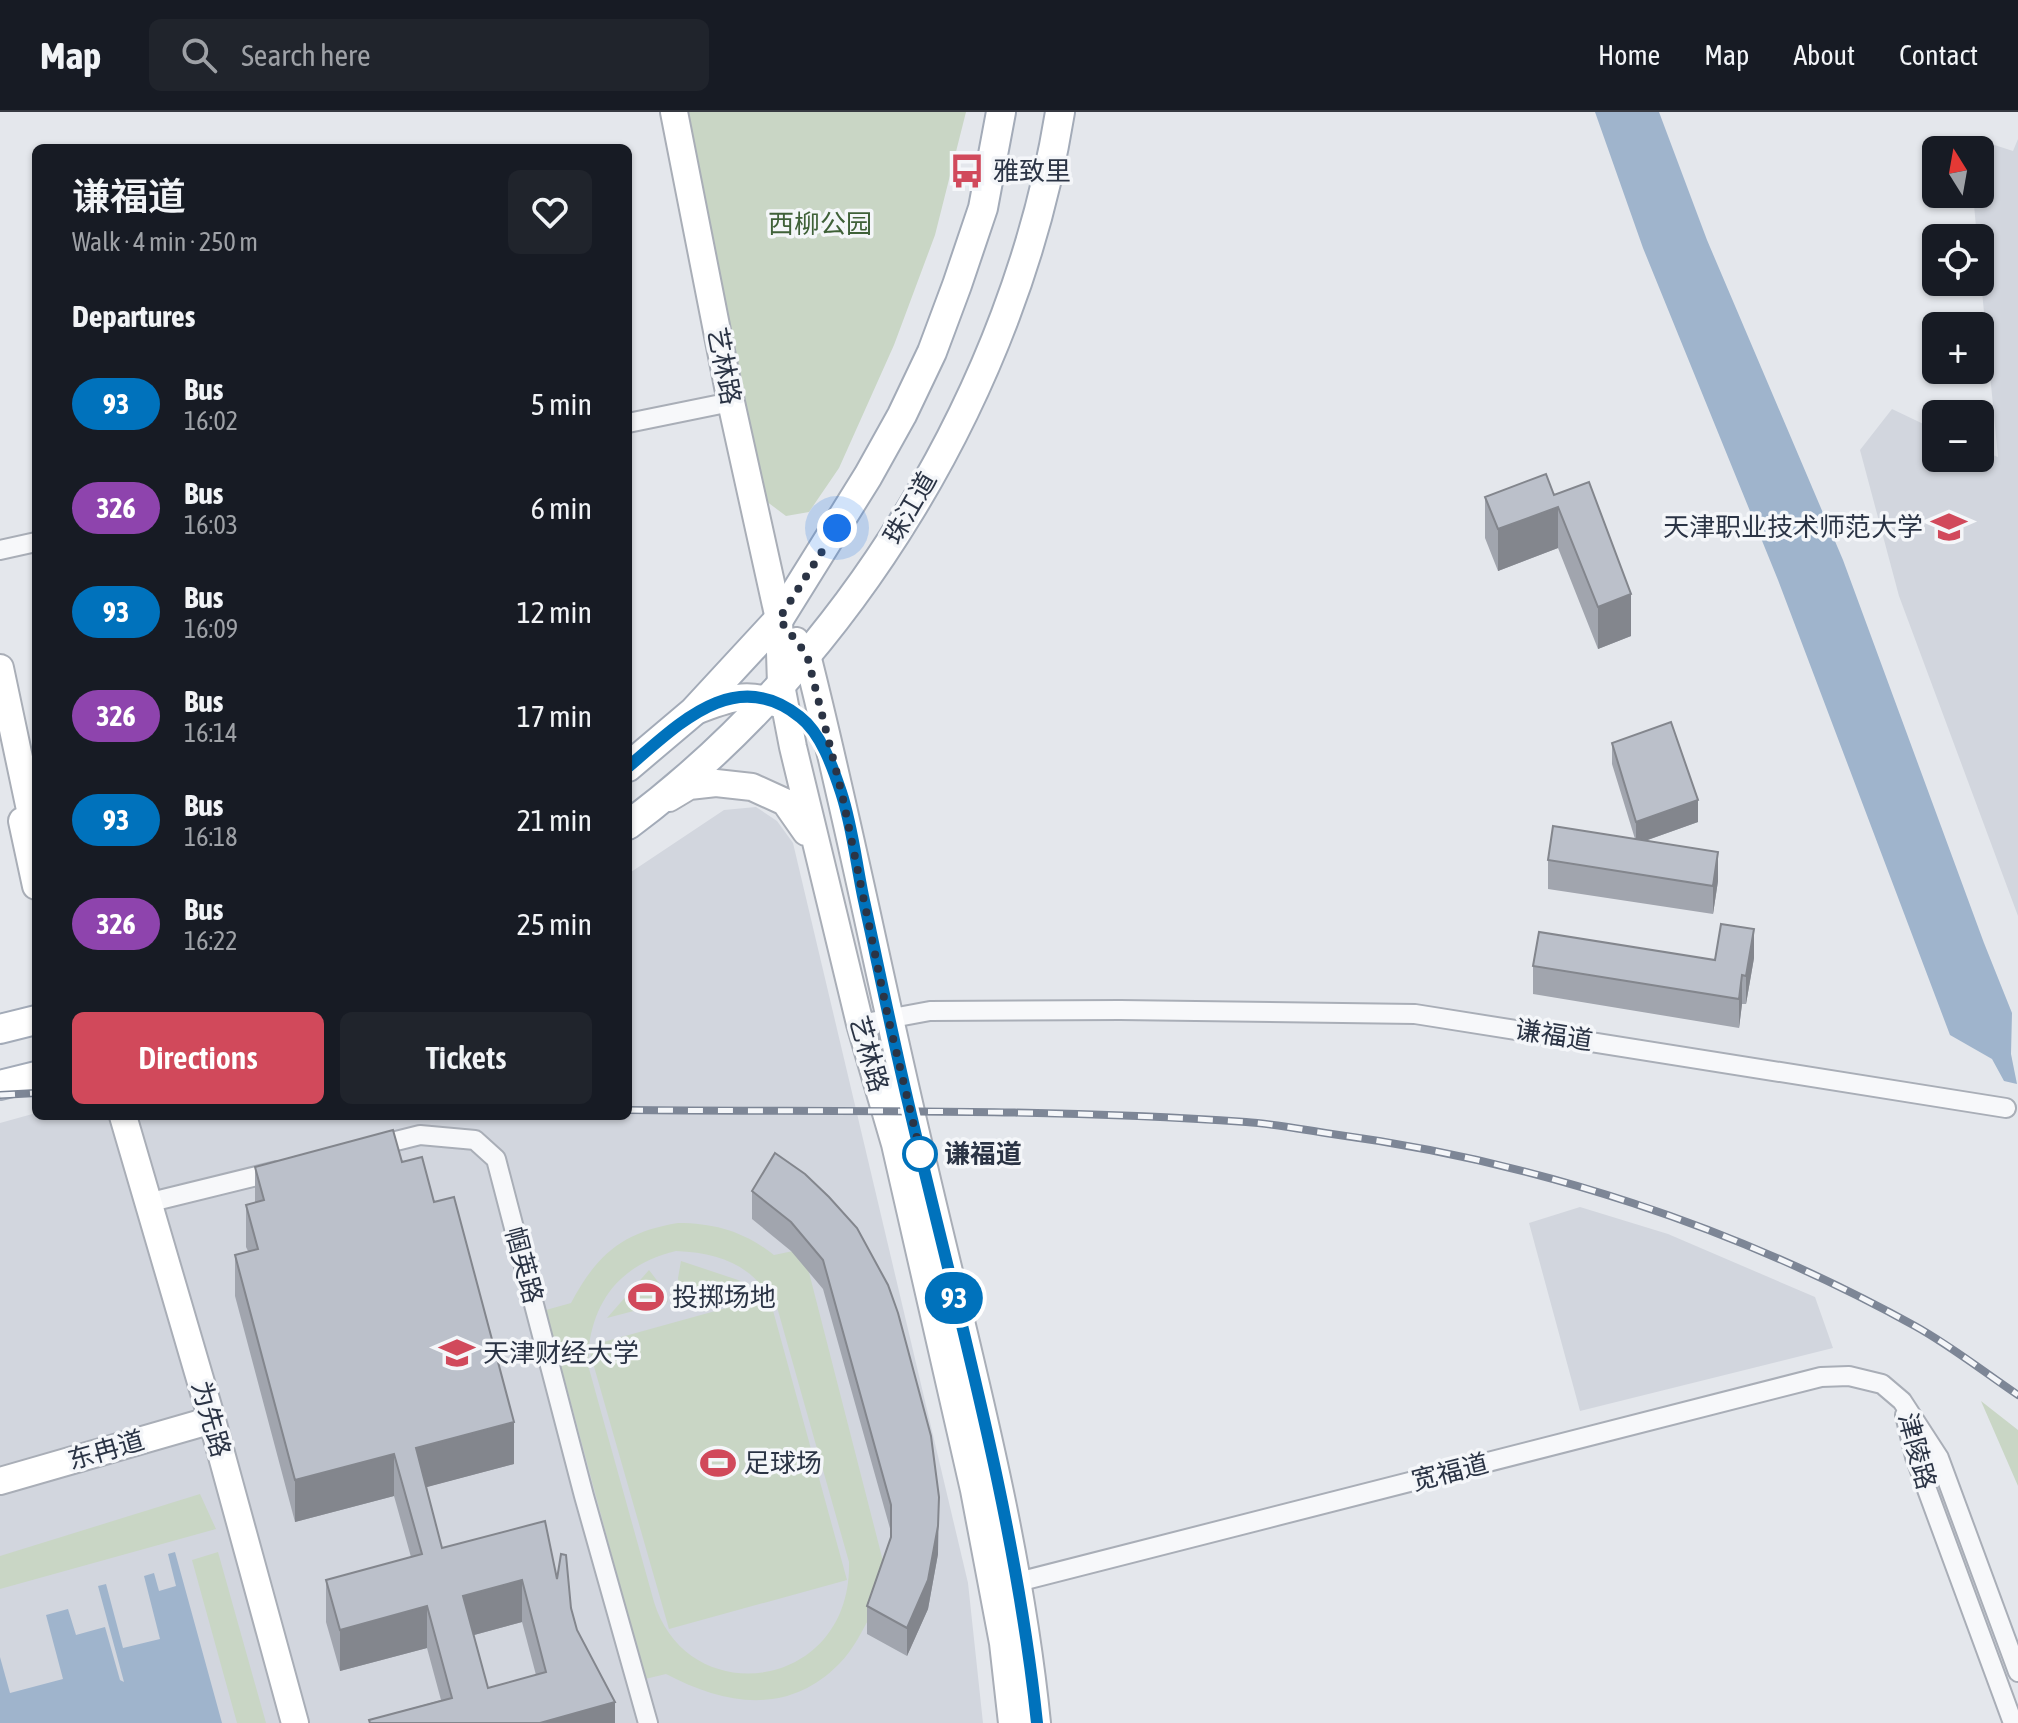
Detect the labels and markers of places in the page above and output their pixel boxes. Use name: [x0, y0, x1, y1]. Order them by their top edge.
bus stop icon: 雅致里: [948, 152, 986, 190]
place label: 雅致里: [993, 156, 1071, 186]
school or university icon: 天津职业技术师范大学: [1930, 508, 1968, 546]
place label: 天津职业技术师范大学: [1663, 512, 1923, 542]
marker: 谦福道: [903, 1137, 937, 1171]
place label: 谦福道: [944, 1139, 1022, 1169]
sports icon: 投掷场地: [627, 1278, 665, 1316]
place label: 投掷场地: [672, 1282, 776, 1312]
school or university icon: 天津财经大学: [438, 1334, 476, 1372]
place label: 天津财经大学: [483, 1338, 639, 1368]
sports icon: 足球场: [699, 1444, 737, 1482]
place label: 足球场: [744, 1448, 822, 1478]

